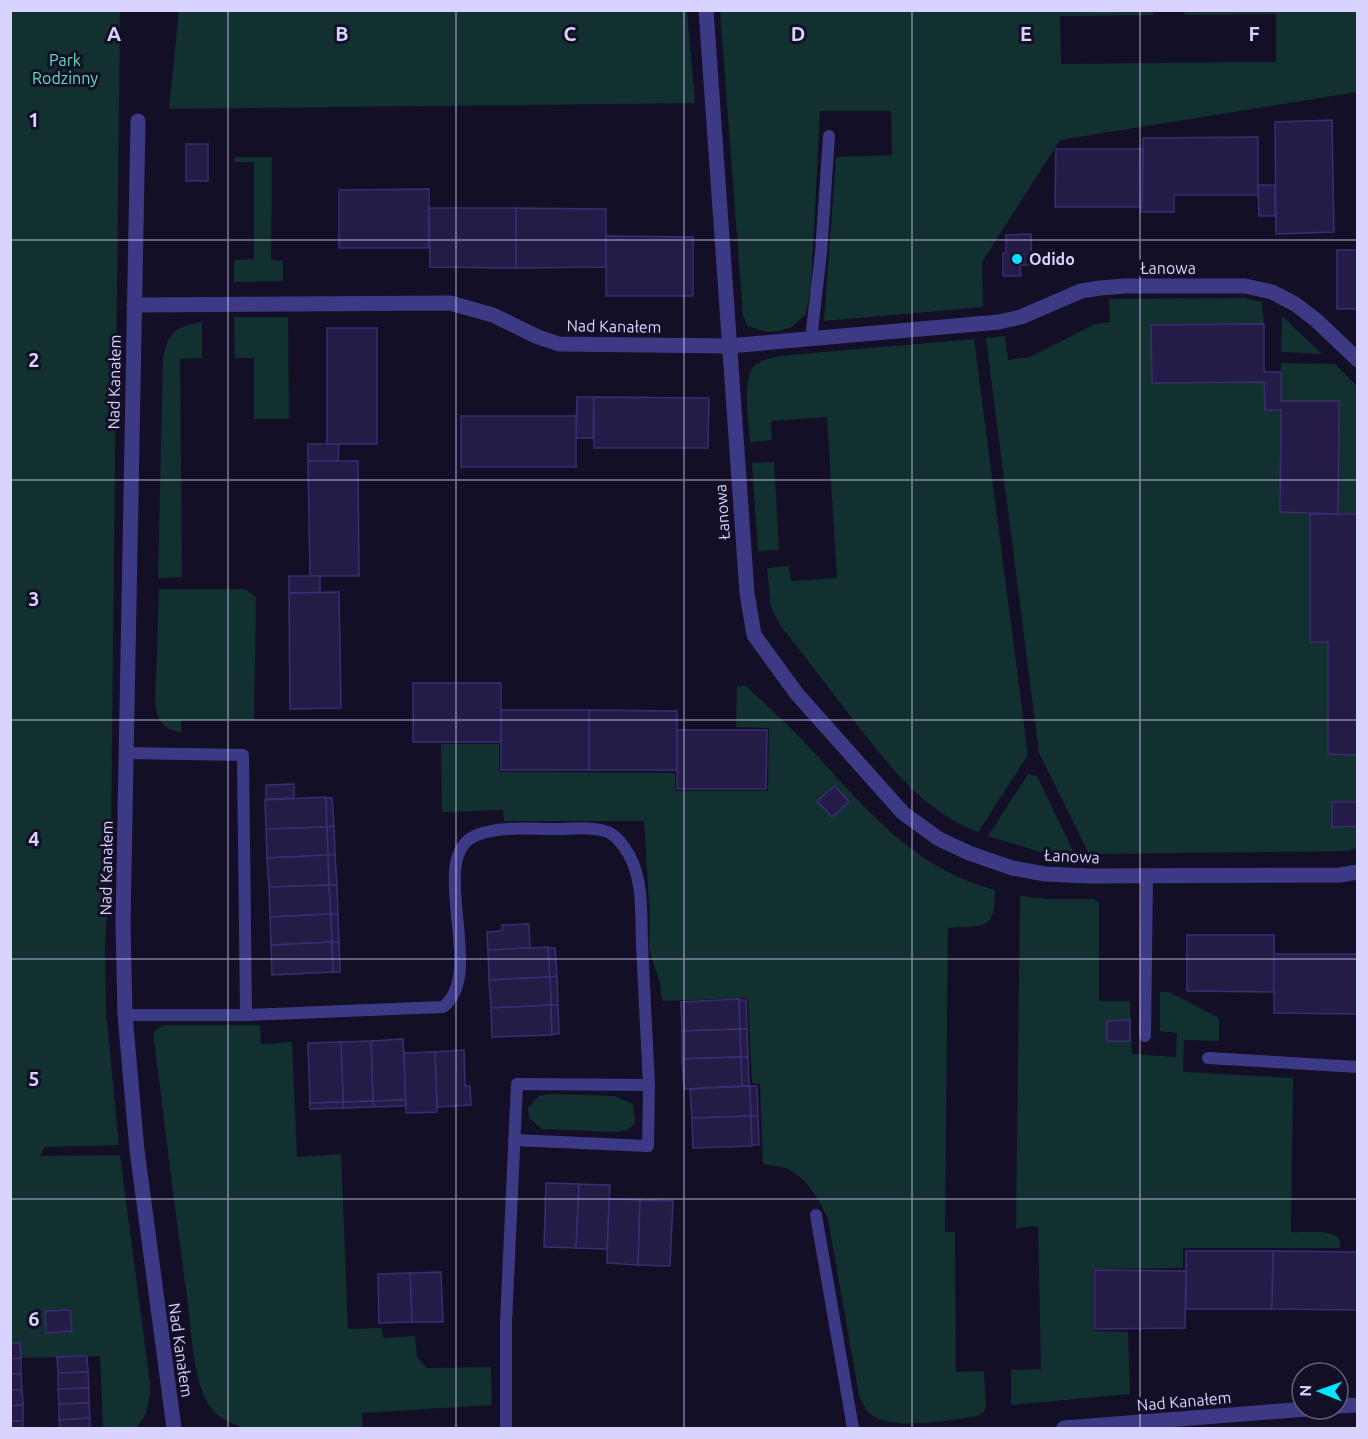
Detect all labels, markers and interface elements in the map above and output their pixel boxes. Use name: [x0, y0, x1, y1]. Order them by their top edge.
text: A: [107, 22, 121, 45]
text: B: [335, 22, 349, 45]
text: C: [564, 22, 577, 45]
text: D: [791, 22, 805, 45]
text: E: [1020, 22, 1032, 45]
text: F: [1248, 22, 1260, 45]
park label: Park Rodzinny: [32, 51, 98, 87]
text: 1: [28, 108, 40, 131]
place label: Odido: [1029, 250, 1075, 268]
marker: Odido: [1010, 252, 1024, 266]
street label: Łanowa: [1140, 259, 1196, 277]
street label: Nad Kanałem: [566, 316, 662, 336]
street label: Nad Kanałem: [104, 334, 124, 430]
text: 2: [28, 348, 40, 371]
street label: Łanowa: [711, 484, 733, 540]
text: 3: [28, 587, 40, 610]
street label: Nad Kanałem: [96, 820, 116, 916]
text: 4: [28, 827, 40, 850]
street label: Łanowa: [1044, 846, 1100, 866]
text: 5: [28, 1067, 40, 1090]
street label: Nad Kanałem: [165, 1302, 197, 1398]
text: 6: [28, 1307, 40, 1330]
north arrow: [1290, 1361, 1350, 1421]
text: N: [1296, 1385, 1314, 1397]
street label: Nad Kanałem: [1136, 1388, 1232, 1414]

